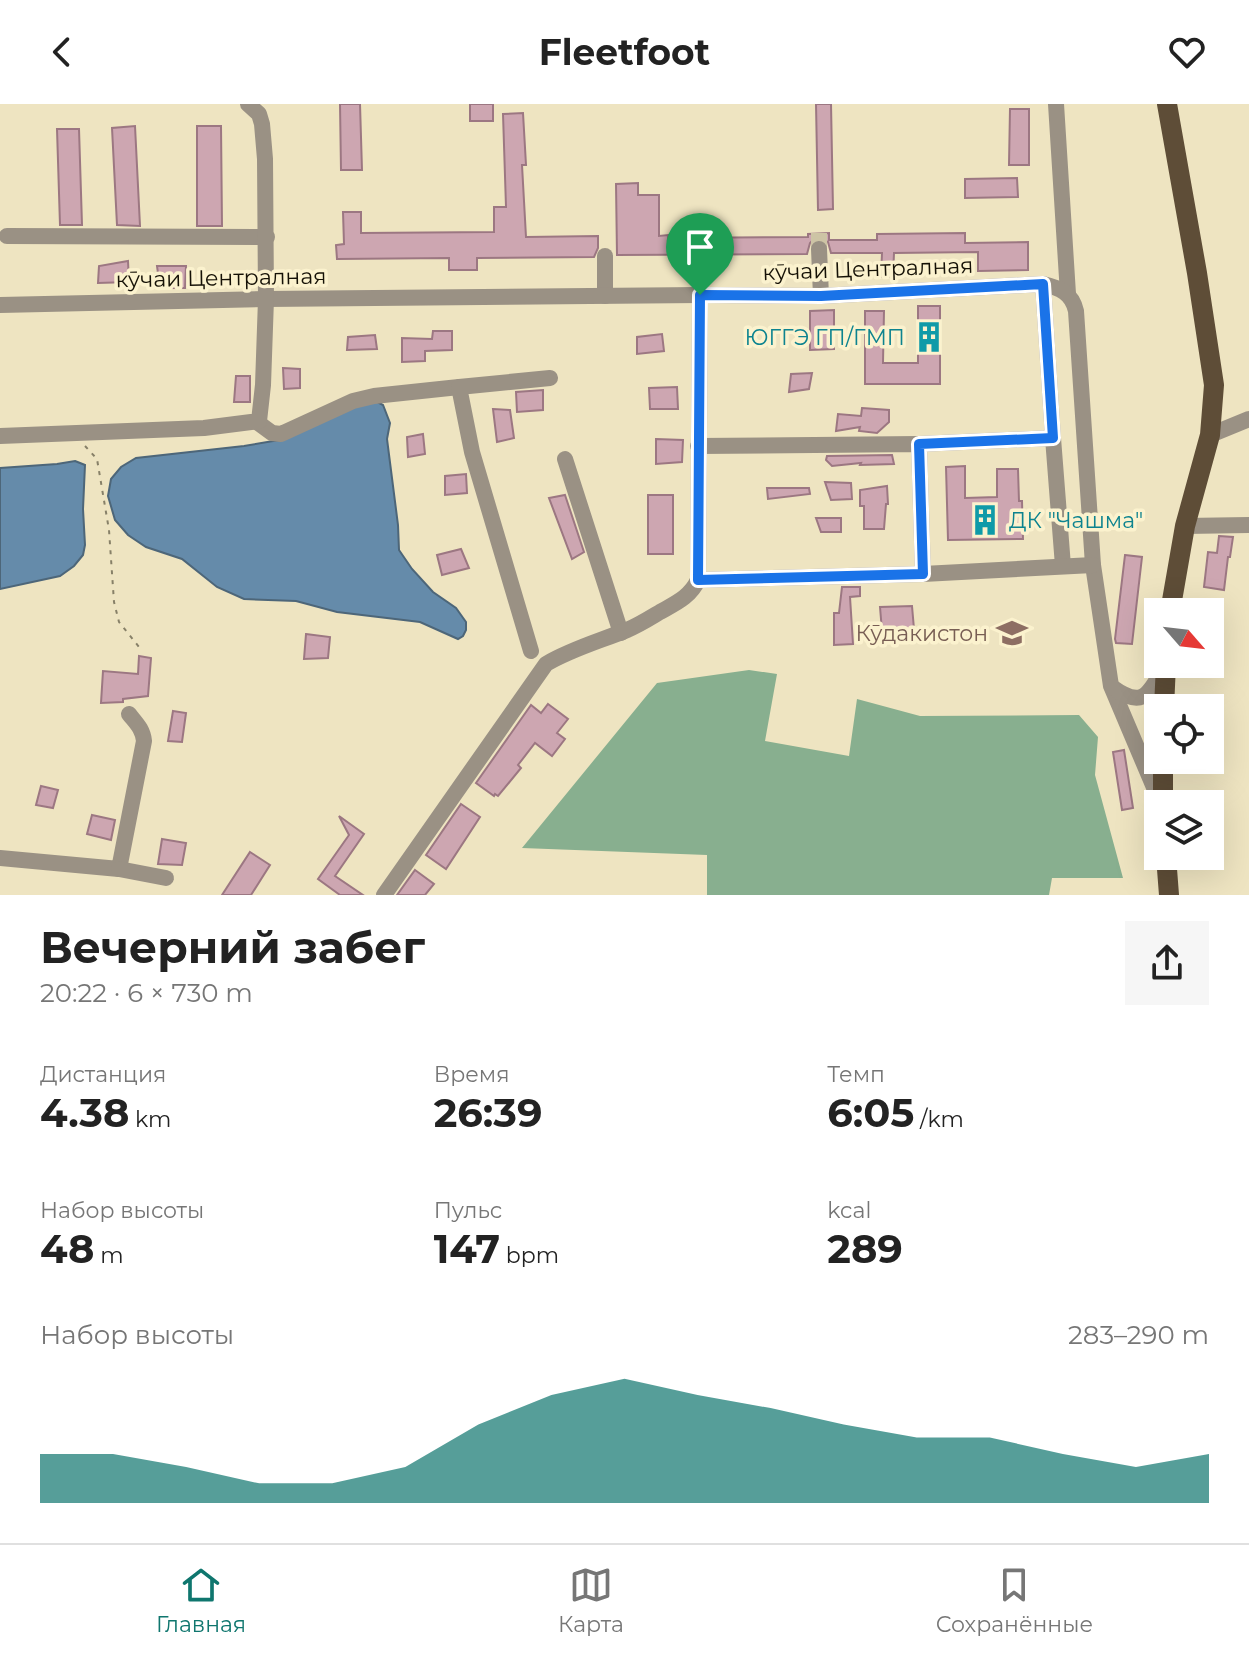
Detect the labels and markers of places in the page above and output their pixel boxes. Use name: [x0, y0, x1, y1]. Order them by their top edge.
pin: [666, 213, 734, 295]
building icon: ЮГГЭ ГП/ГМП: [912, 320, 946, 354]
place label: ЮГГЭ ГП/ГМП: [744, 324, 905, 351]
building icon: ДК "Чашма": [968, 503, 1002, 537]
place label: ДК "Чашма": [1009, 507, 1143, 534]
school or university icon: Кӯдакистон: [995, 616, 1029, 650]
place label: Кӯдакистон: [855, 620, 988, 647]

